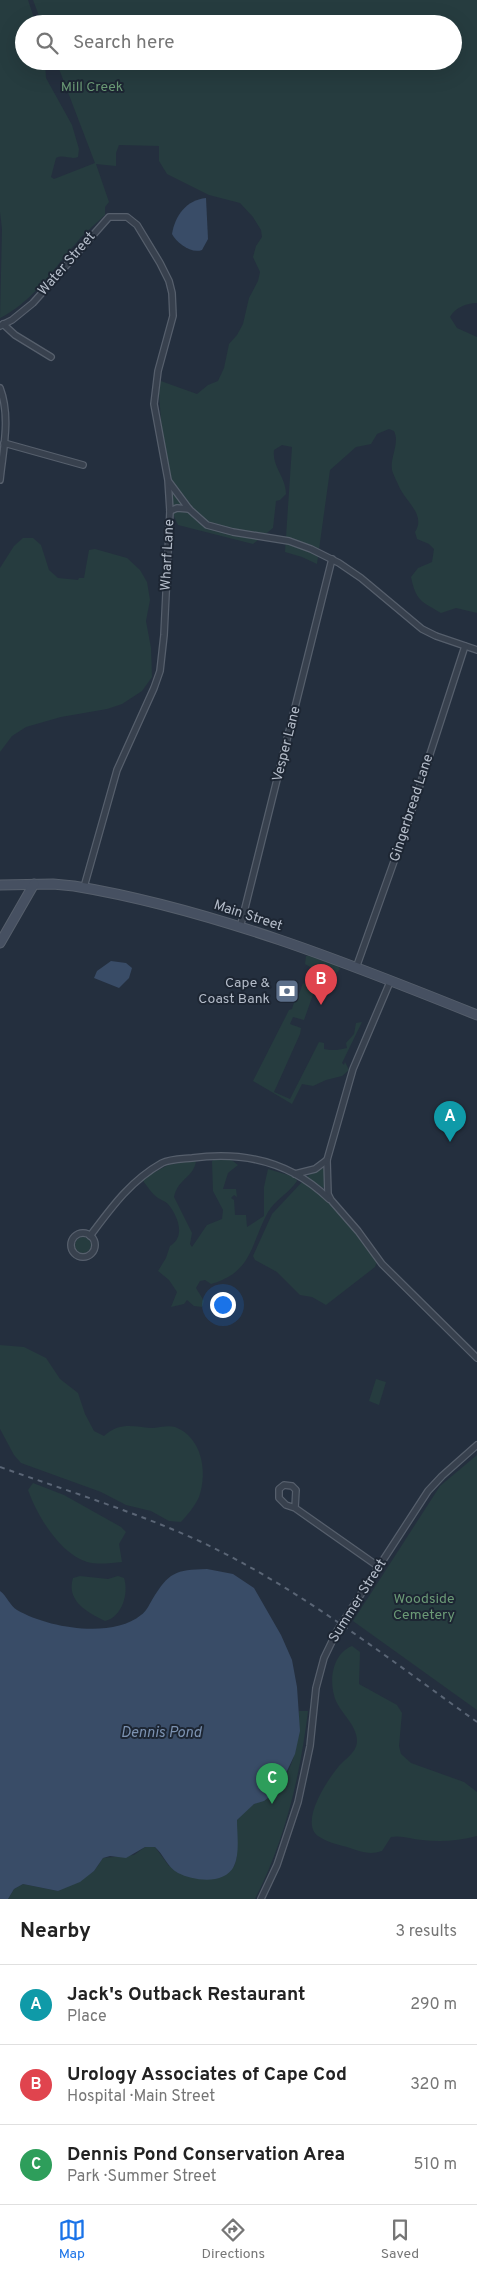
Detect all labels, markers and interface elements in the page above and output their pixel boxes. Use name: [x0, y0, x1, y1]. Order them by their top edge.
search box: [15, 15, 462, 70]
icon: search: [33, 29, 61, 57]
text: Search here: [73, 31, 175, 55]
park label: Mill Creek: [61, 79, 123, 96]
street label: Water Street: [35, 229, 99, 299]
street label: Wharf Lane: [158, 519, 178, 591]
street label: Vesper Lane: [269, 704, 305, 784]
street label: Gingerbread Lane: [387, 752, 437, 864]
street label: Main Street: [211, 897, 285, 935]
pin: B: [305, 964, 337, 1005]
place label: Cape & Coast Bank: [198, 975, 271, 1008]
bank icon: Cape & Coast Bank: [274, 978, 300, 1004]
pin: A: [434, 1101, 466, 1142]
your location: [210, 1292, 236, 1318]
street label: Summer Street: [326, 1556, 390, 1646]
park label: Woodside Cemetery: [393, 1591, 455, 1624]
water label: Dennis Pond: [121, 1724, 202, 1743]
pin: C: [256, 1763, 288, 1804]
text: Nearby: [20, 1918, 91, 1945]
text: 3 results: [395, 1922, 457, 1942]
text: Jack's Outback Restaurant: [67, 1983, 305, 2007]
text: A: [30, 1995, 42, 2015]
text: 290 m: [410, 1995, 457, 2015]
text: Place: [67, 2007, 107, 2027]
text: Urology Associates of Cape Cod: [67, 2063, 347, 2087]
text: B: [30, 2075, 42, 2095]
text: 320 m: [410, 2075, 457, 2095]
text: Hospital · Main Street: [67, 2087, 215, 2107]
text: Dennis Pond Conservation Area: [67, 2143, 345, 2167]
text: C: [31, 2155, 41, 2175]
text: 510 m: [414, 2155, 457, 2175]
text: Park · Summer Street: [67, 2167, 217, 2187]
tab: Map: [58, 2216, 86, 2263]
tab: Directions: [201, 2216, 265, 2263]
tab: Saved: [381, 2216, 419, 2263]

